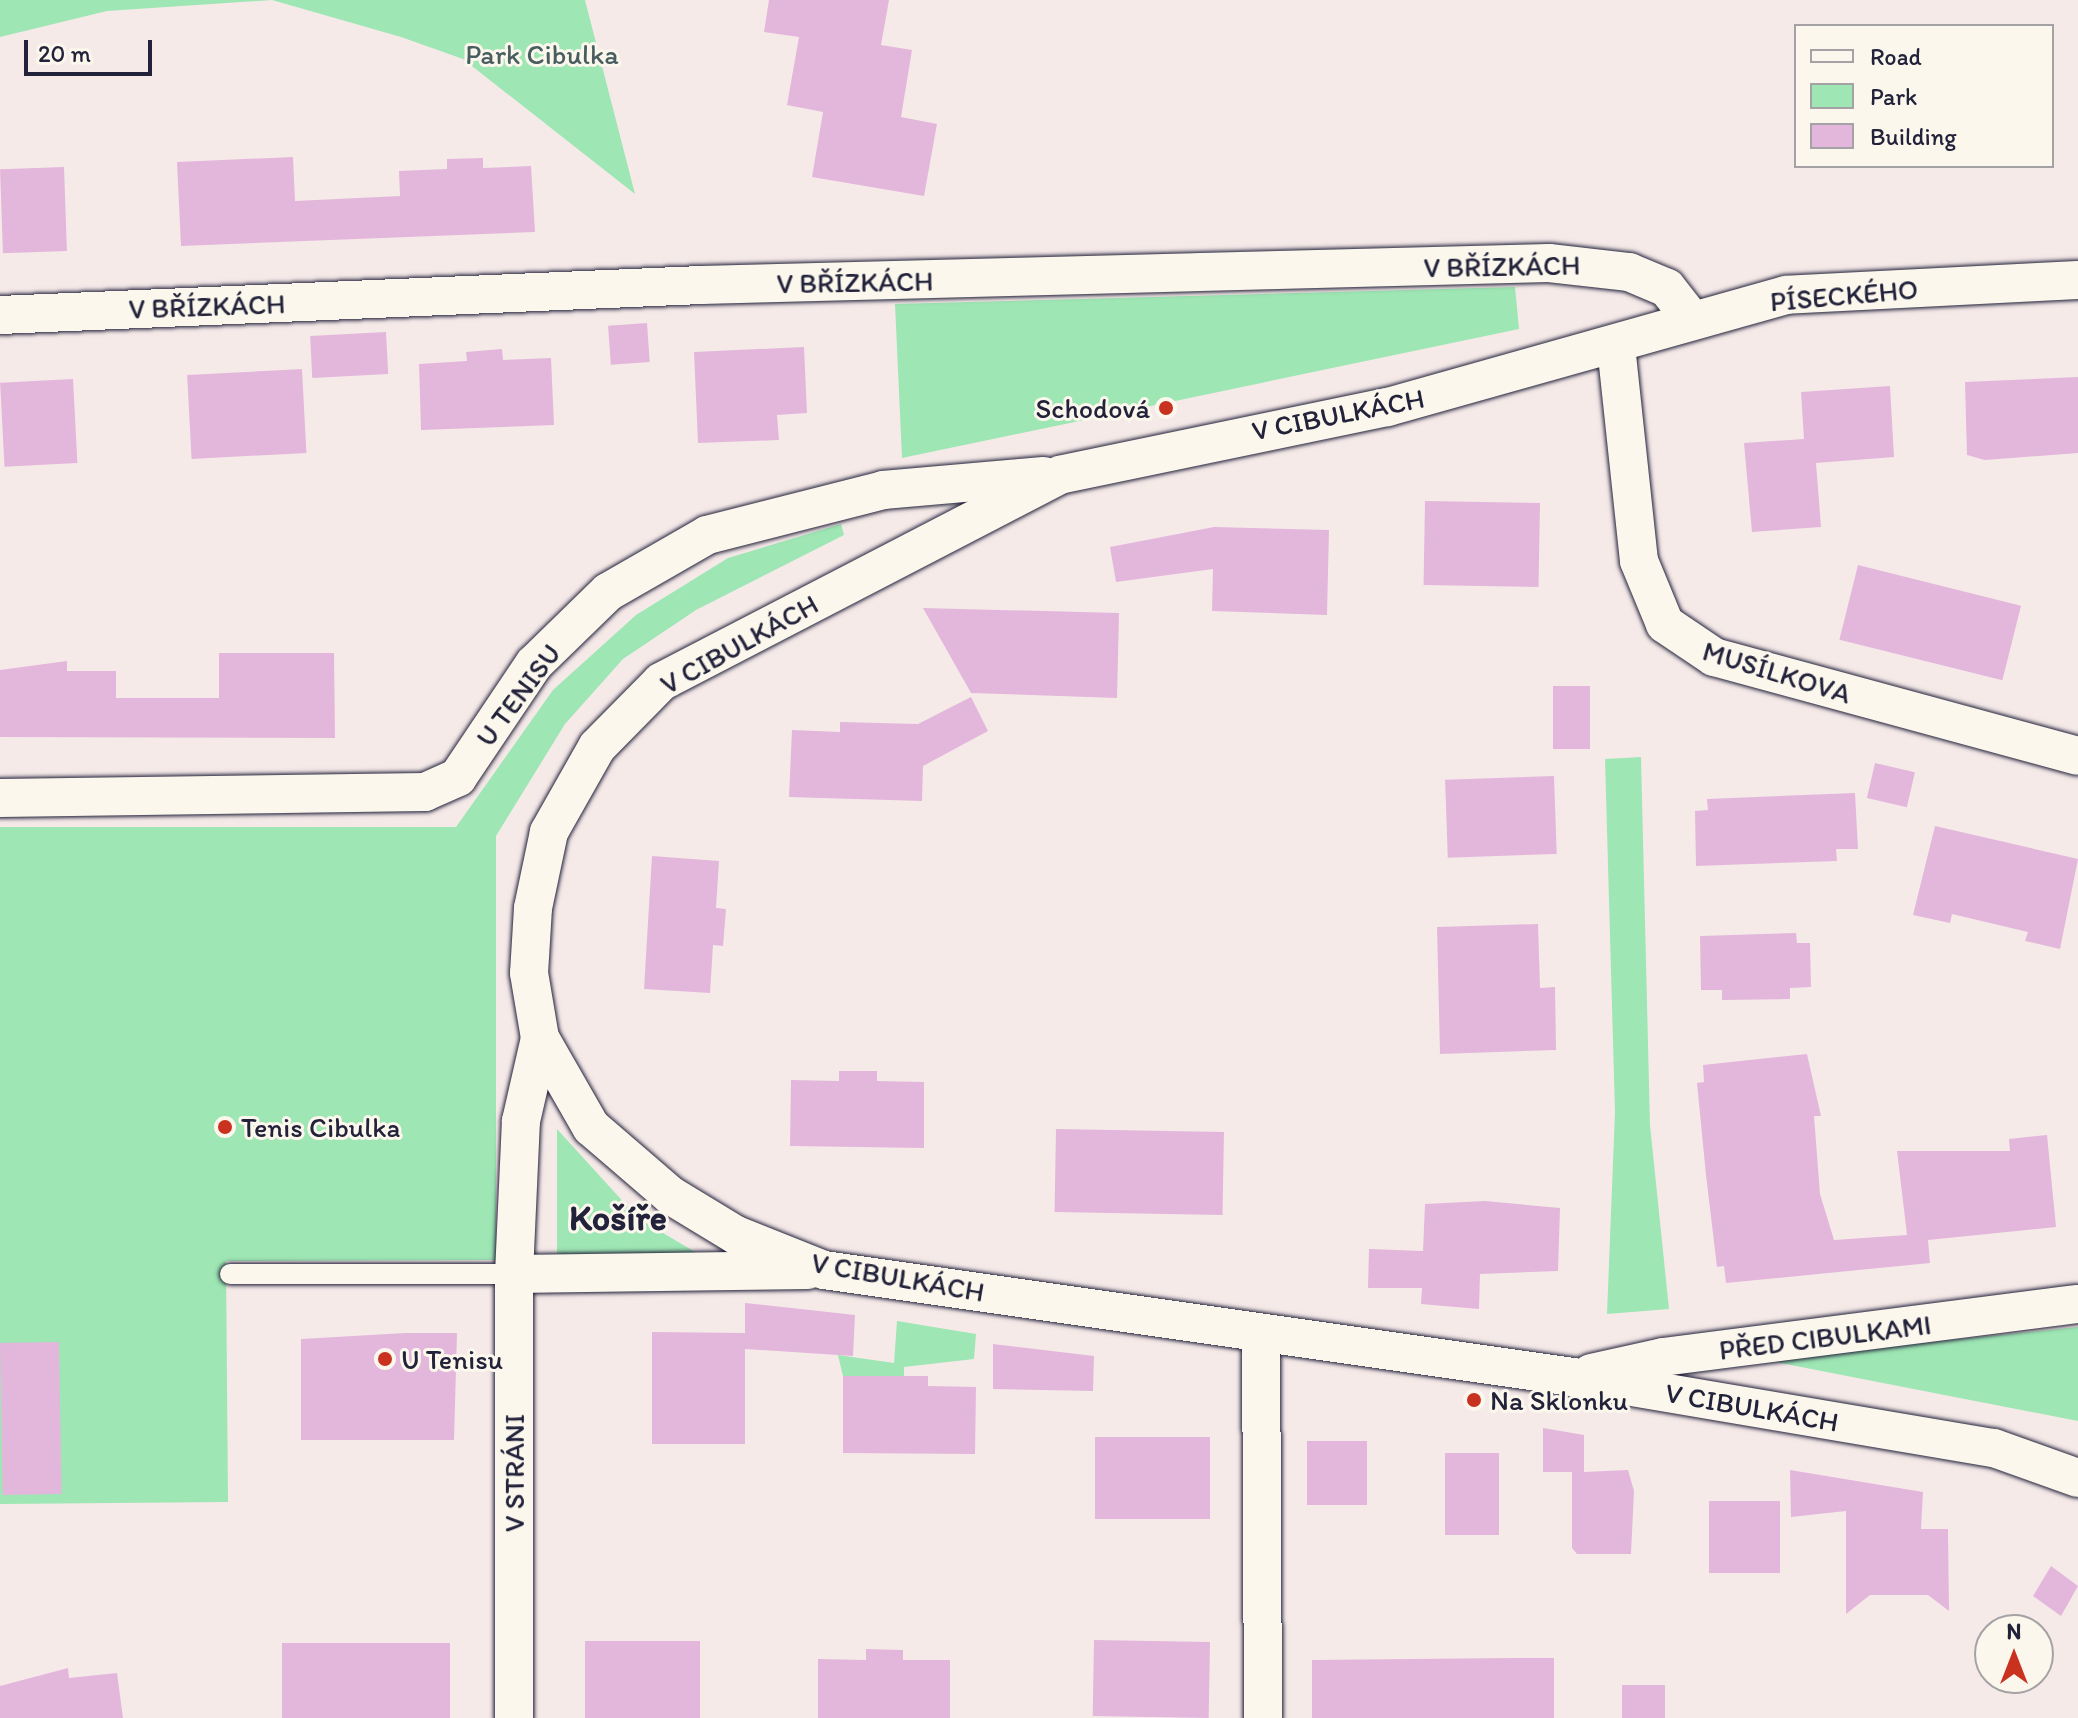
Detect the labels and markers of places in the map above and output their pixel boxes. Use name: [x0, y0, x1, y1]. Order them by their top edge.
place label: Schodová: [1036, 391, 1150, 425]
marker: Schodová: [1157, 399, 1175, 417]
place label: Tenis Cibulka: [241, 1110, 401, 1144]
marker: Tenis Cibulka: [216, 1118, 234, 1136]
place label: U Tenisu: [401, 1342, 503, 1376]
marker: U Tenisu: [376, 1350, 394, 1368]
place label: Na Sklonku: [1490, 1383, 1628, 1417]
marker: Na Sklonku: [1465, 1391, 1483, 1409]

